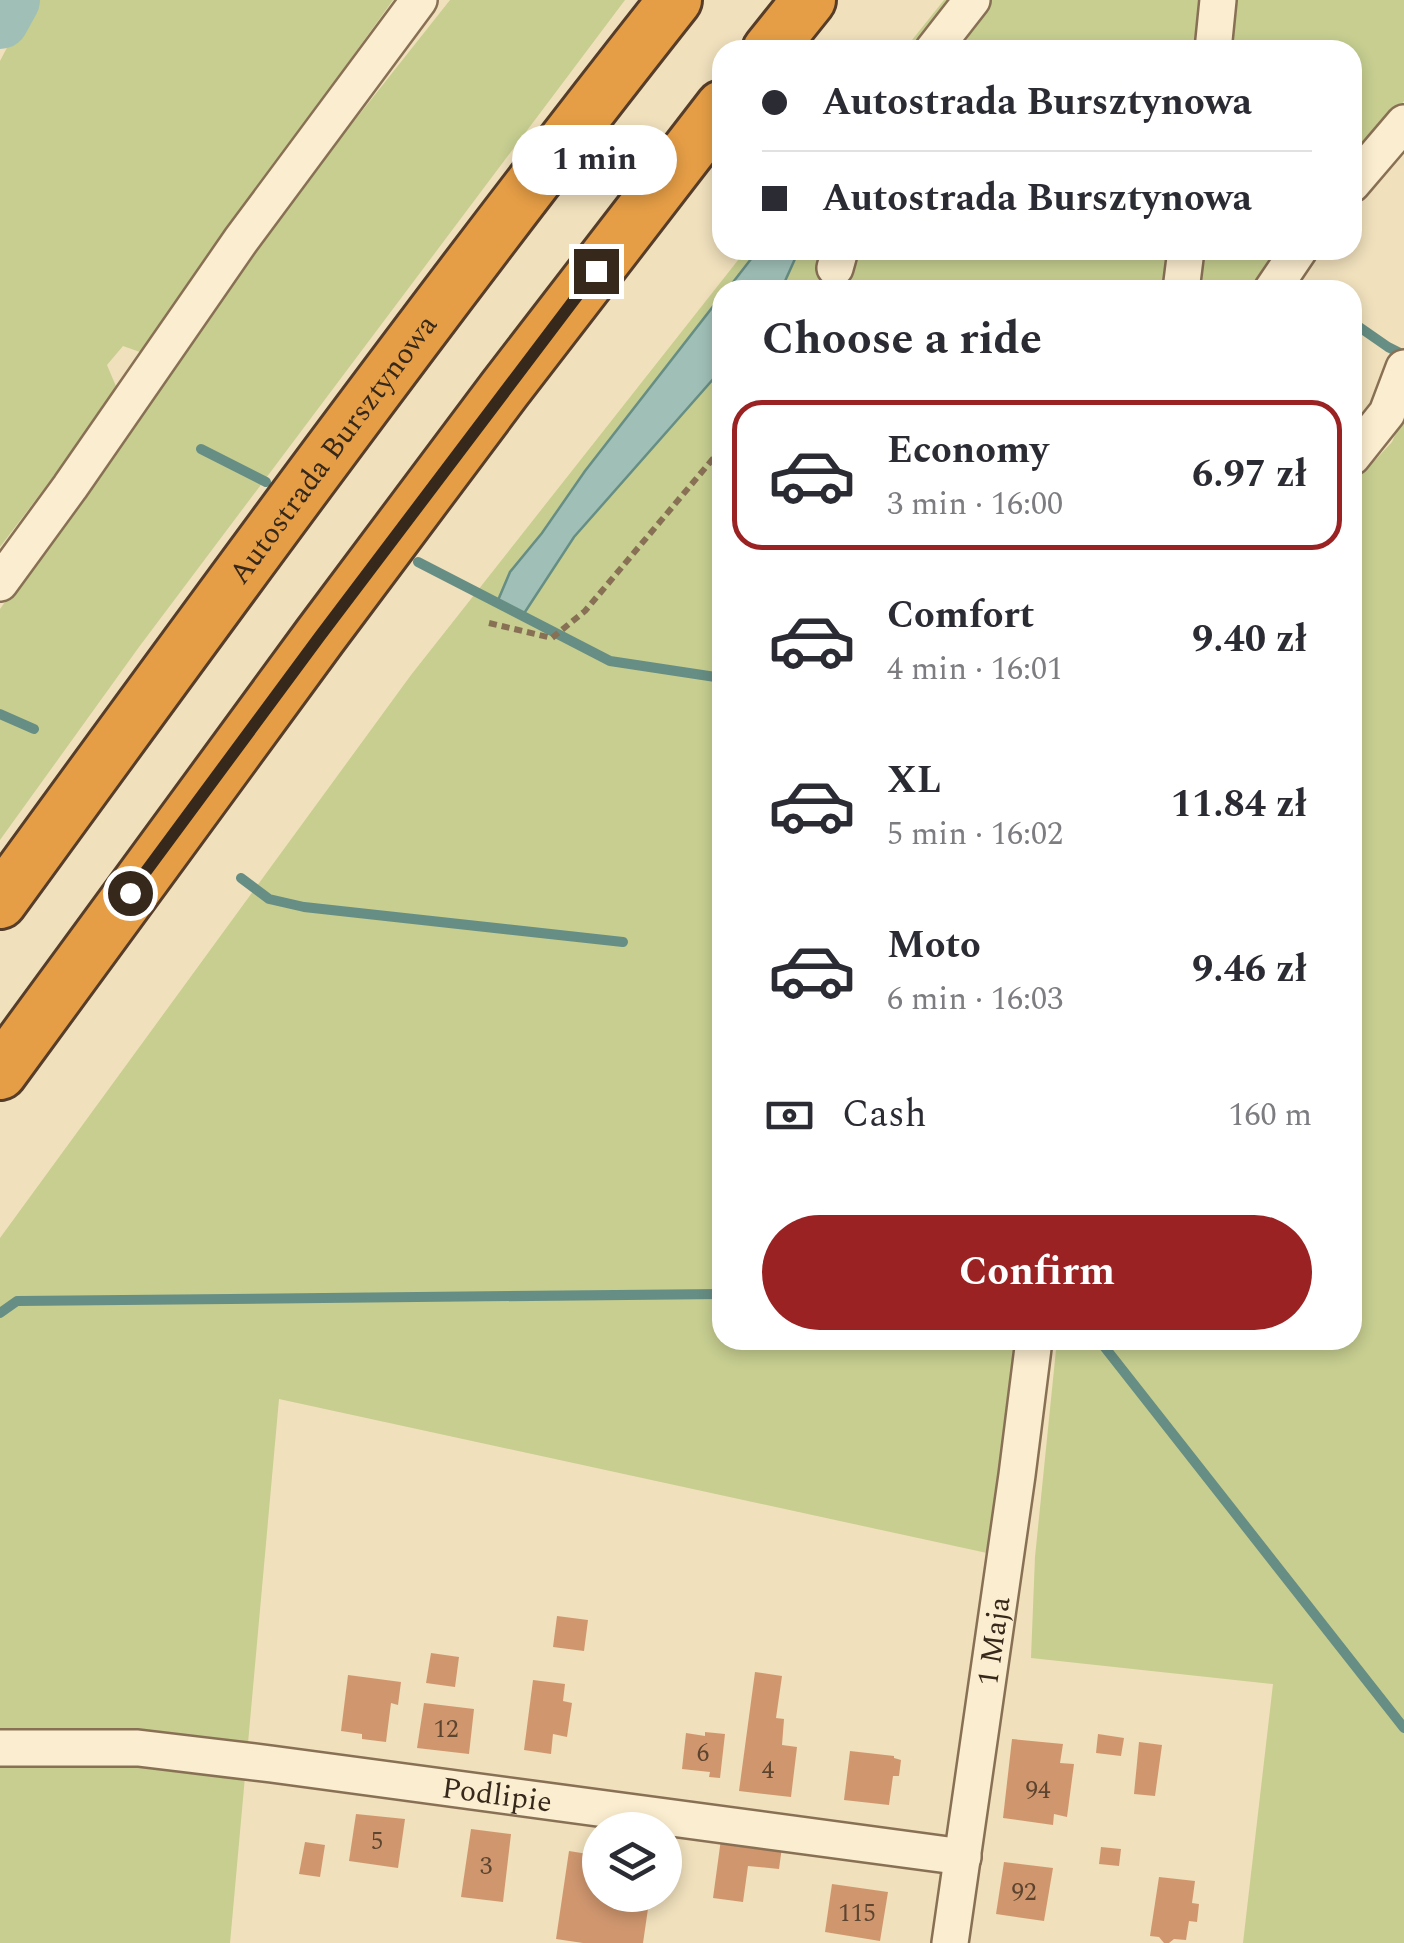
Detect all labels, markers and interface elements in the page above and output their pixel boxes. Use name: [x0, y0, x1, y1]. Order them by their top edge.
text: Autostrada Bursztynowa: [822, 74, 1252, 132]
callout: 1 min: [514, 126, 678, 196]
text: 1 min: [552, 135, 637, 184]
text: Autostrada Bursztynowa: [822, 170, 1252, 228]
route end: [574, 249, 619, 294]
street label: Autostrada Bursztynowa: [217, 304, 449, 594]
text: Choose a ride: [762, 305, 1042, 374]
text: Economy: [887, 422, 1048, 480]
icon: car: [767, 430, 857, 520]
text: 6.97 zł: [1192, 446, 1307, 504]
text: 3 min · 16:00: [887, 480, 1063, 529]
text: Comfort: [887, 587, 1034, 645]
icon: car: [767, 595, 857, 685]
text: 9.40 zł: [1192, 611, 1307, 669]
text: 4 min · 16:01: [887, 645, 1063, 694]
text: XL: [887, 752, 941, 810]
icon: car: [767, 760, 857, 850]
text: 11.84 zł: [1171, 776, 1307, 834]
text: 5 min · 16:02: [887, 810, 1063, 859]
route start: [108, 871, 153, 916]
text: Moto: [887, 917, 981, 975]
icon: car: [767, 925, 857, 1015]
text: 9.46 zł: [1192, 941, 1307, 999]
text: 6 min · 16:03: [887, 975, 1063, 1024]
text: Cash: [842, 1086, 927, 1144]
icon: cash: [762, 1088, 817, 1143]
text: 160 m: [1228, 1091, 1312, 1140]
button: Confirm: [762, 1215, 1312, 1330]
street label: 1 Maja: [965, 1593, 1023, 1689]
house number: 12: [433, 1711, 459, 1749]
house number: 6: [697, 1735, 709, 1773]
house number: 4: [762, 1752, 775, 1790]
street label: Podlipie: [439, 1765, 555, 1826]
house number: 94: [1025, 1772, 1051, 1810]
map controls: [582, 1812, 682, 1912]
button: layers: [582, 1812, 682, 1912]
house number: 5: [371, 1823, 383, 1861]
house number: 3: [480, 1848, 492, 1886]
house number: 92: [1011, 1874, 1037, 1912]
house number: 115: [838, 1895, 876, 1933]

